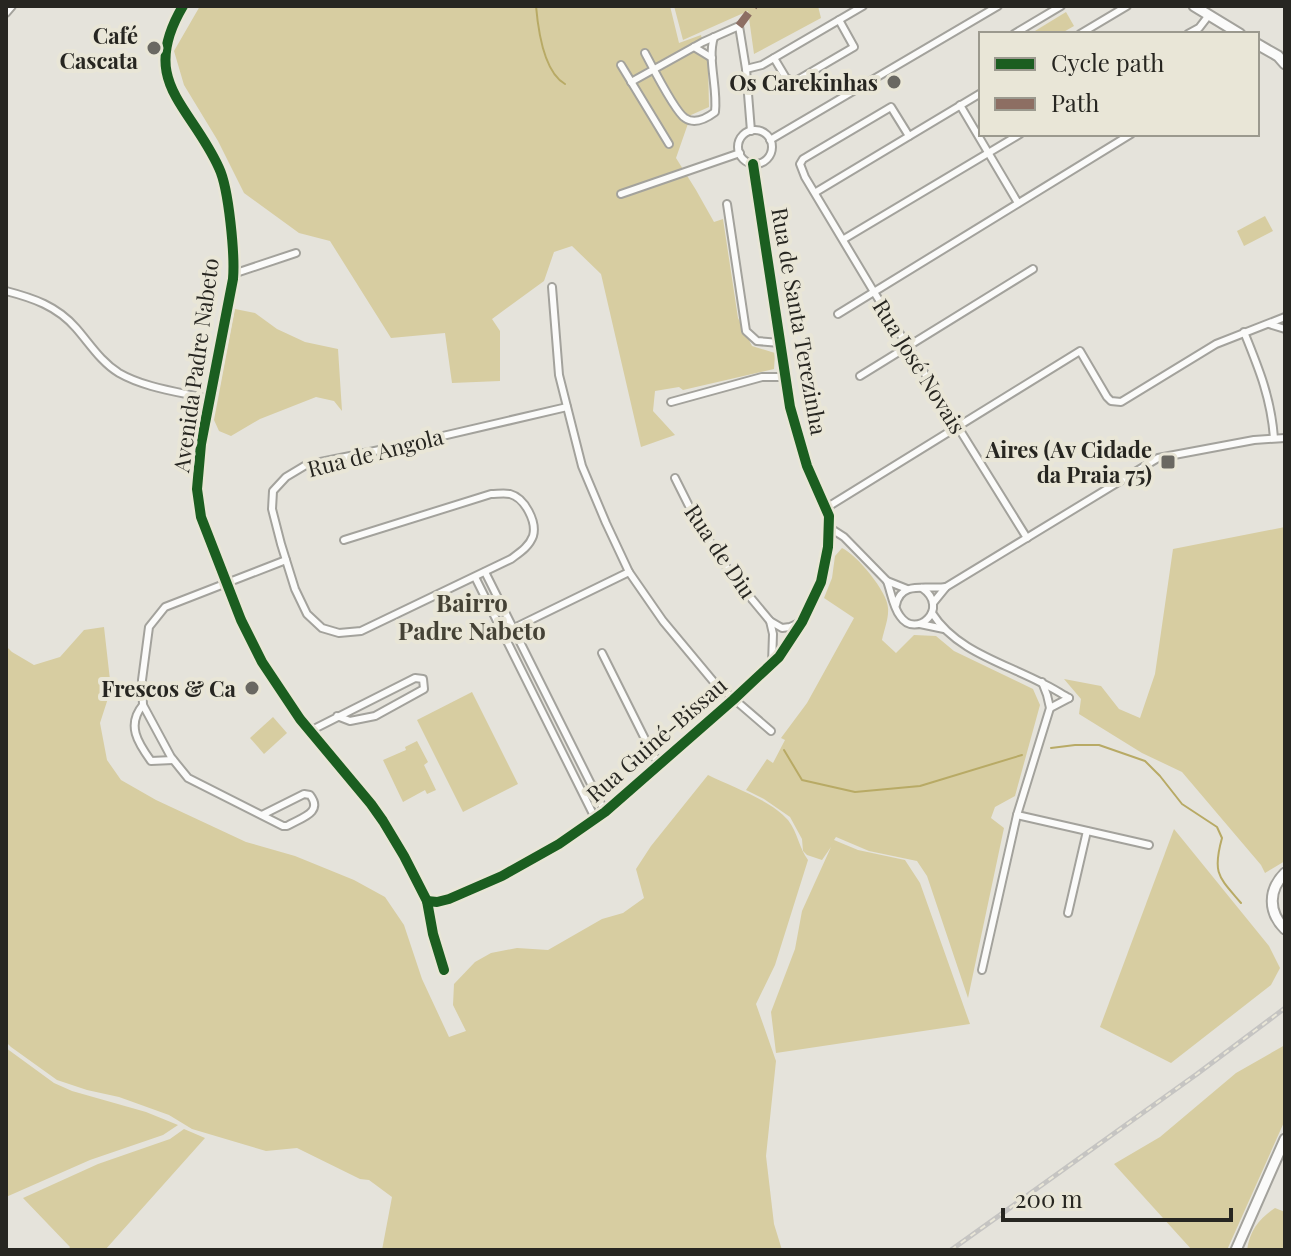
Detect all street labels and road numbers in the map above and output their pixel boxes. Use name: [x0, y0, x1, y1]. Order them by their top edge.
street label: Rua de Santa Terezinha: [765, 205, 835, 437]
street label: Avenida Padre Nabeto: [165, 256, 225, 475]
street label: Rua José Novais: [867, 293, 973, 439]
street label: Rua de Angola: [304, 421, 446, 483]
street label: Rua de Diu: [678, 498, 764, 604]
street label: Rua Guiné-Bissau: [580, 670, 733, 808]

